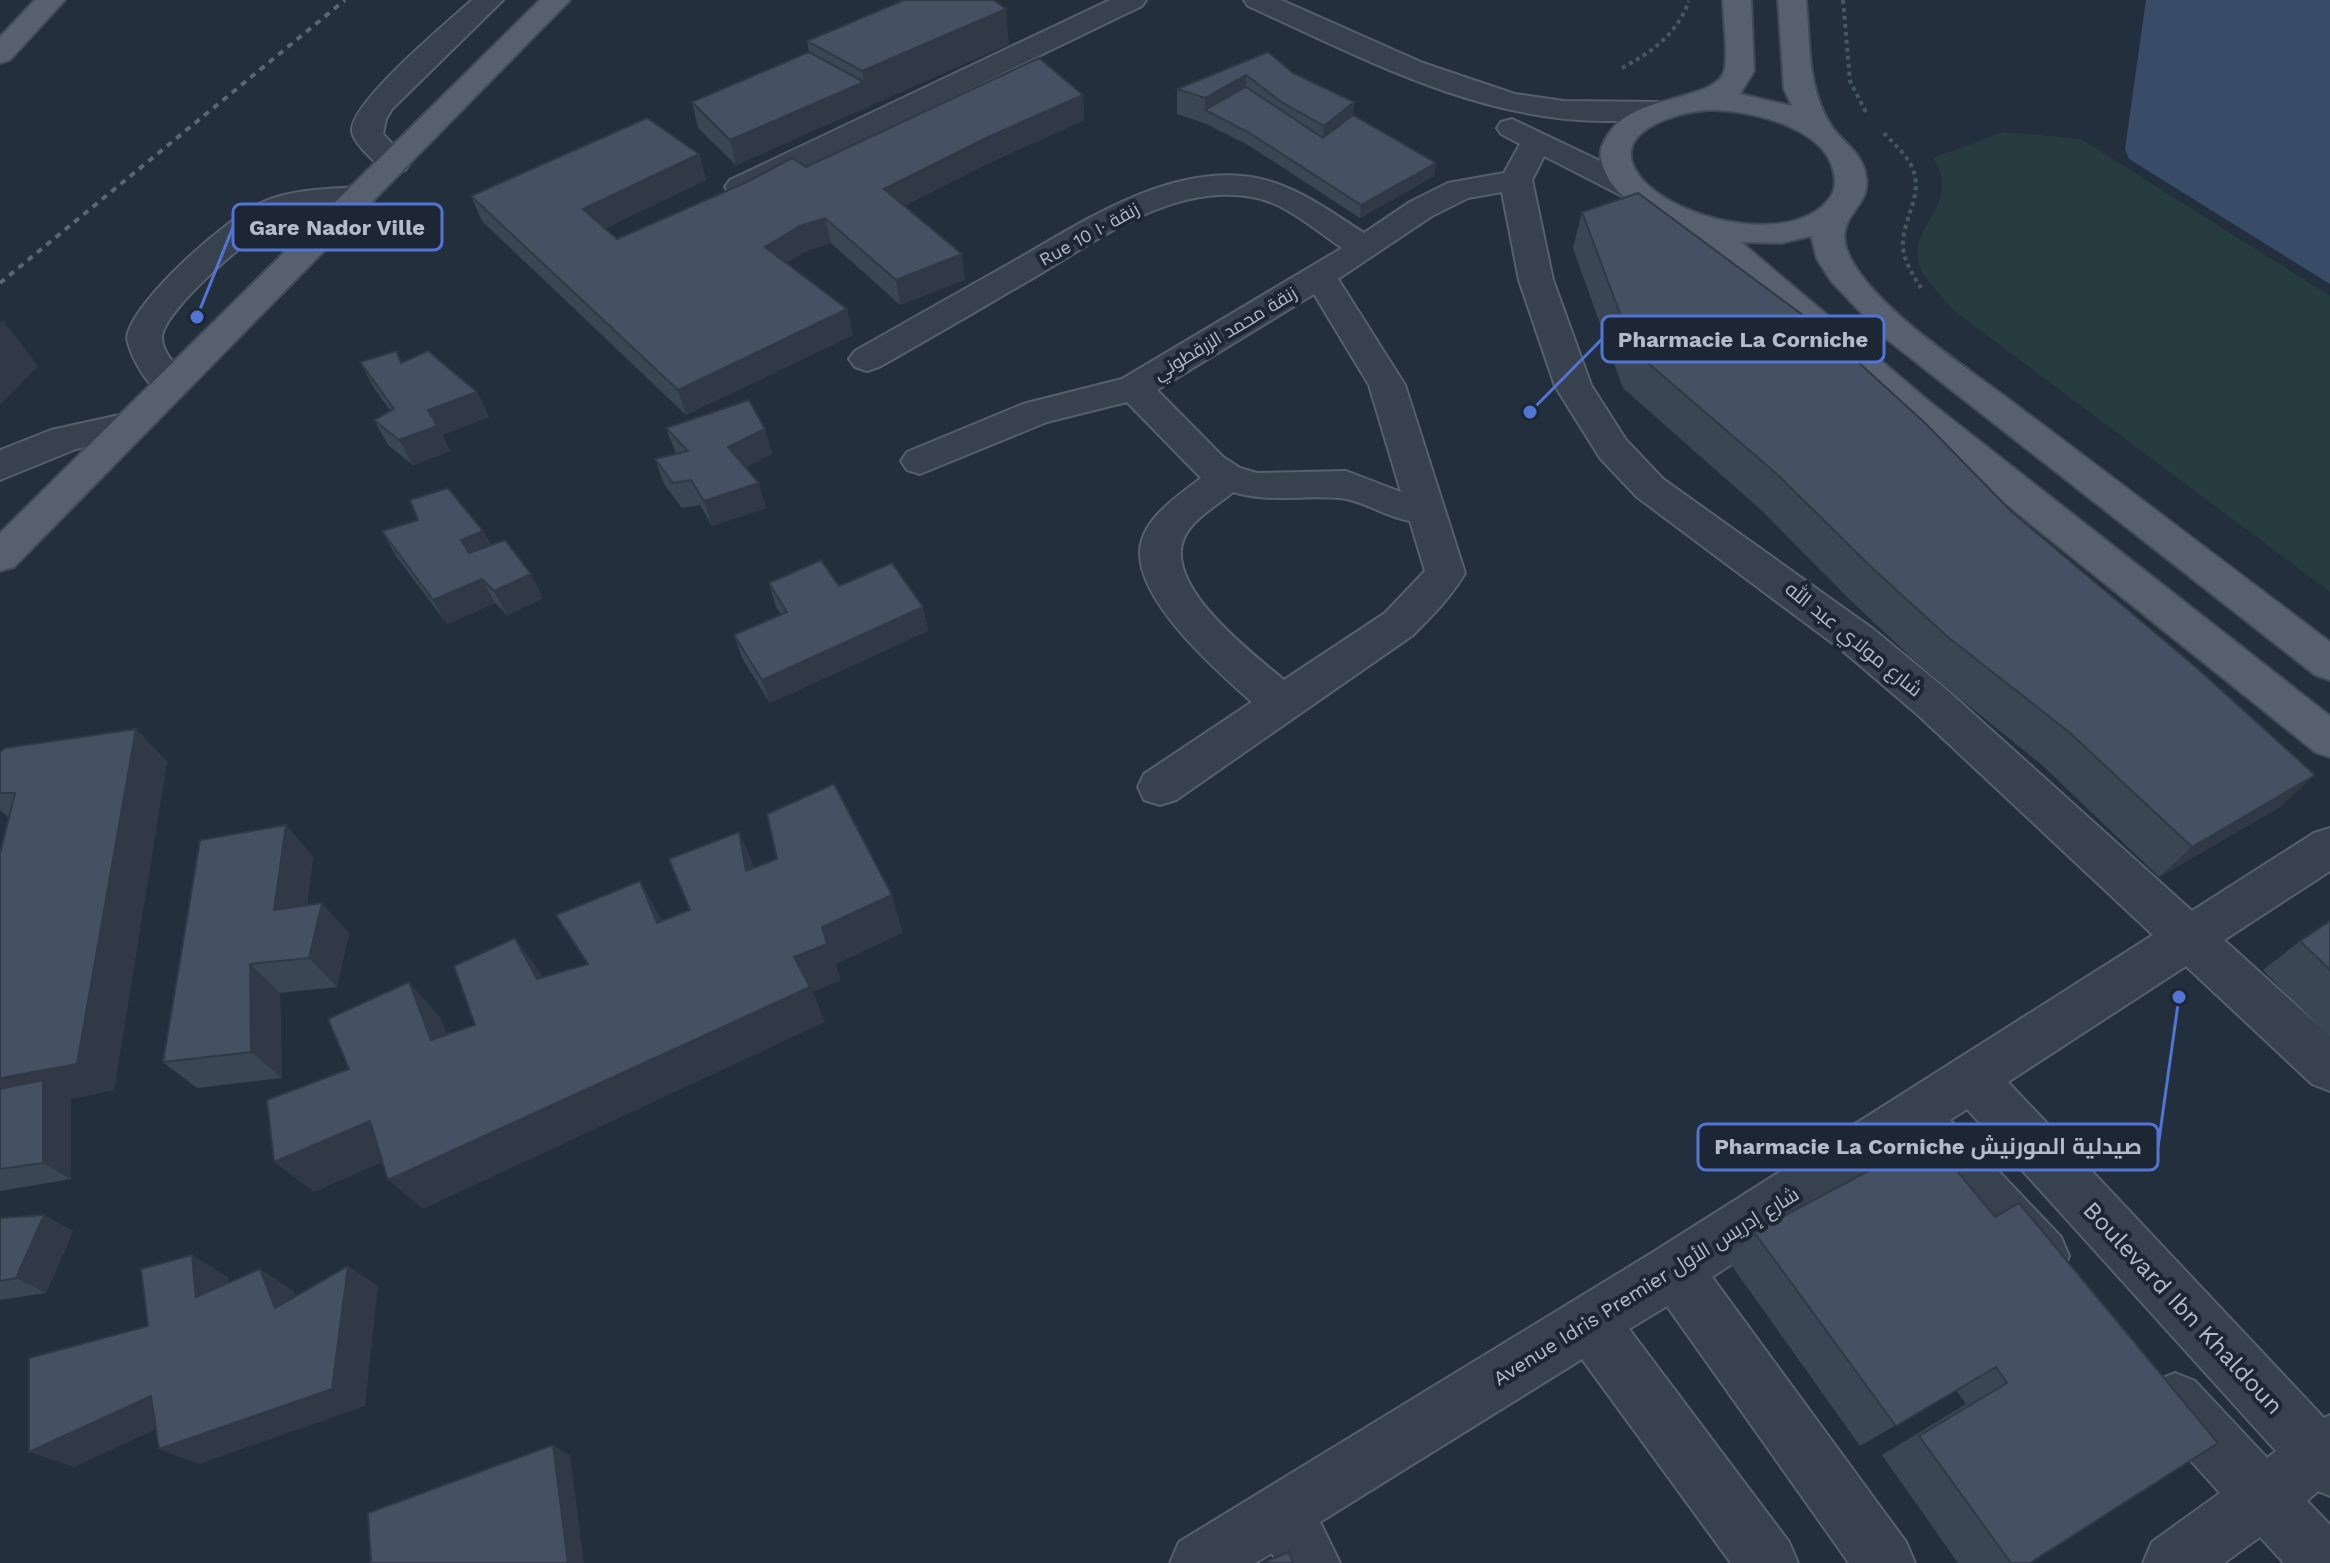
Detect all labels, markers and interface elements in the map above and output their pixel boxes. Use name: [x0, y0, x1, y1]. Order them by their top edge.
street label: Rue 10 زنقة ١٠: [1035, 198, 1143, 271]
callout: Gare Nador Ville: [233, 204, 442, 250]
text: Gare Nador Ville: [249, 215, 425, 240]
street label: زنقة محمد الزرقطوني: [1150, 282, 1302, 388]
callout: Pharmacie La Corniche: [1602, 316, 1884, 362]
text: Pharmacie La Corniche: [1618, 327, 1868, 352]
street label: شارع مولاي عبد الله: [1778, 576, 1928, 705]
callout: Pharmacie La Corniche صيدلية المورنيش: [1698, 1124, 2158, 1170]
text: Pharmacie La Corniche صيدلية المورنيش: [1714, 1134, 2142, 1160]
street label: Avenue Idris Premier شارع إدريس الأول: [1489, 1182, 1804, 1392]
street label: Boulevard Ibn Khaldoun: [2077, 1196, 2289, 1420]

